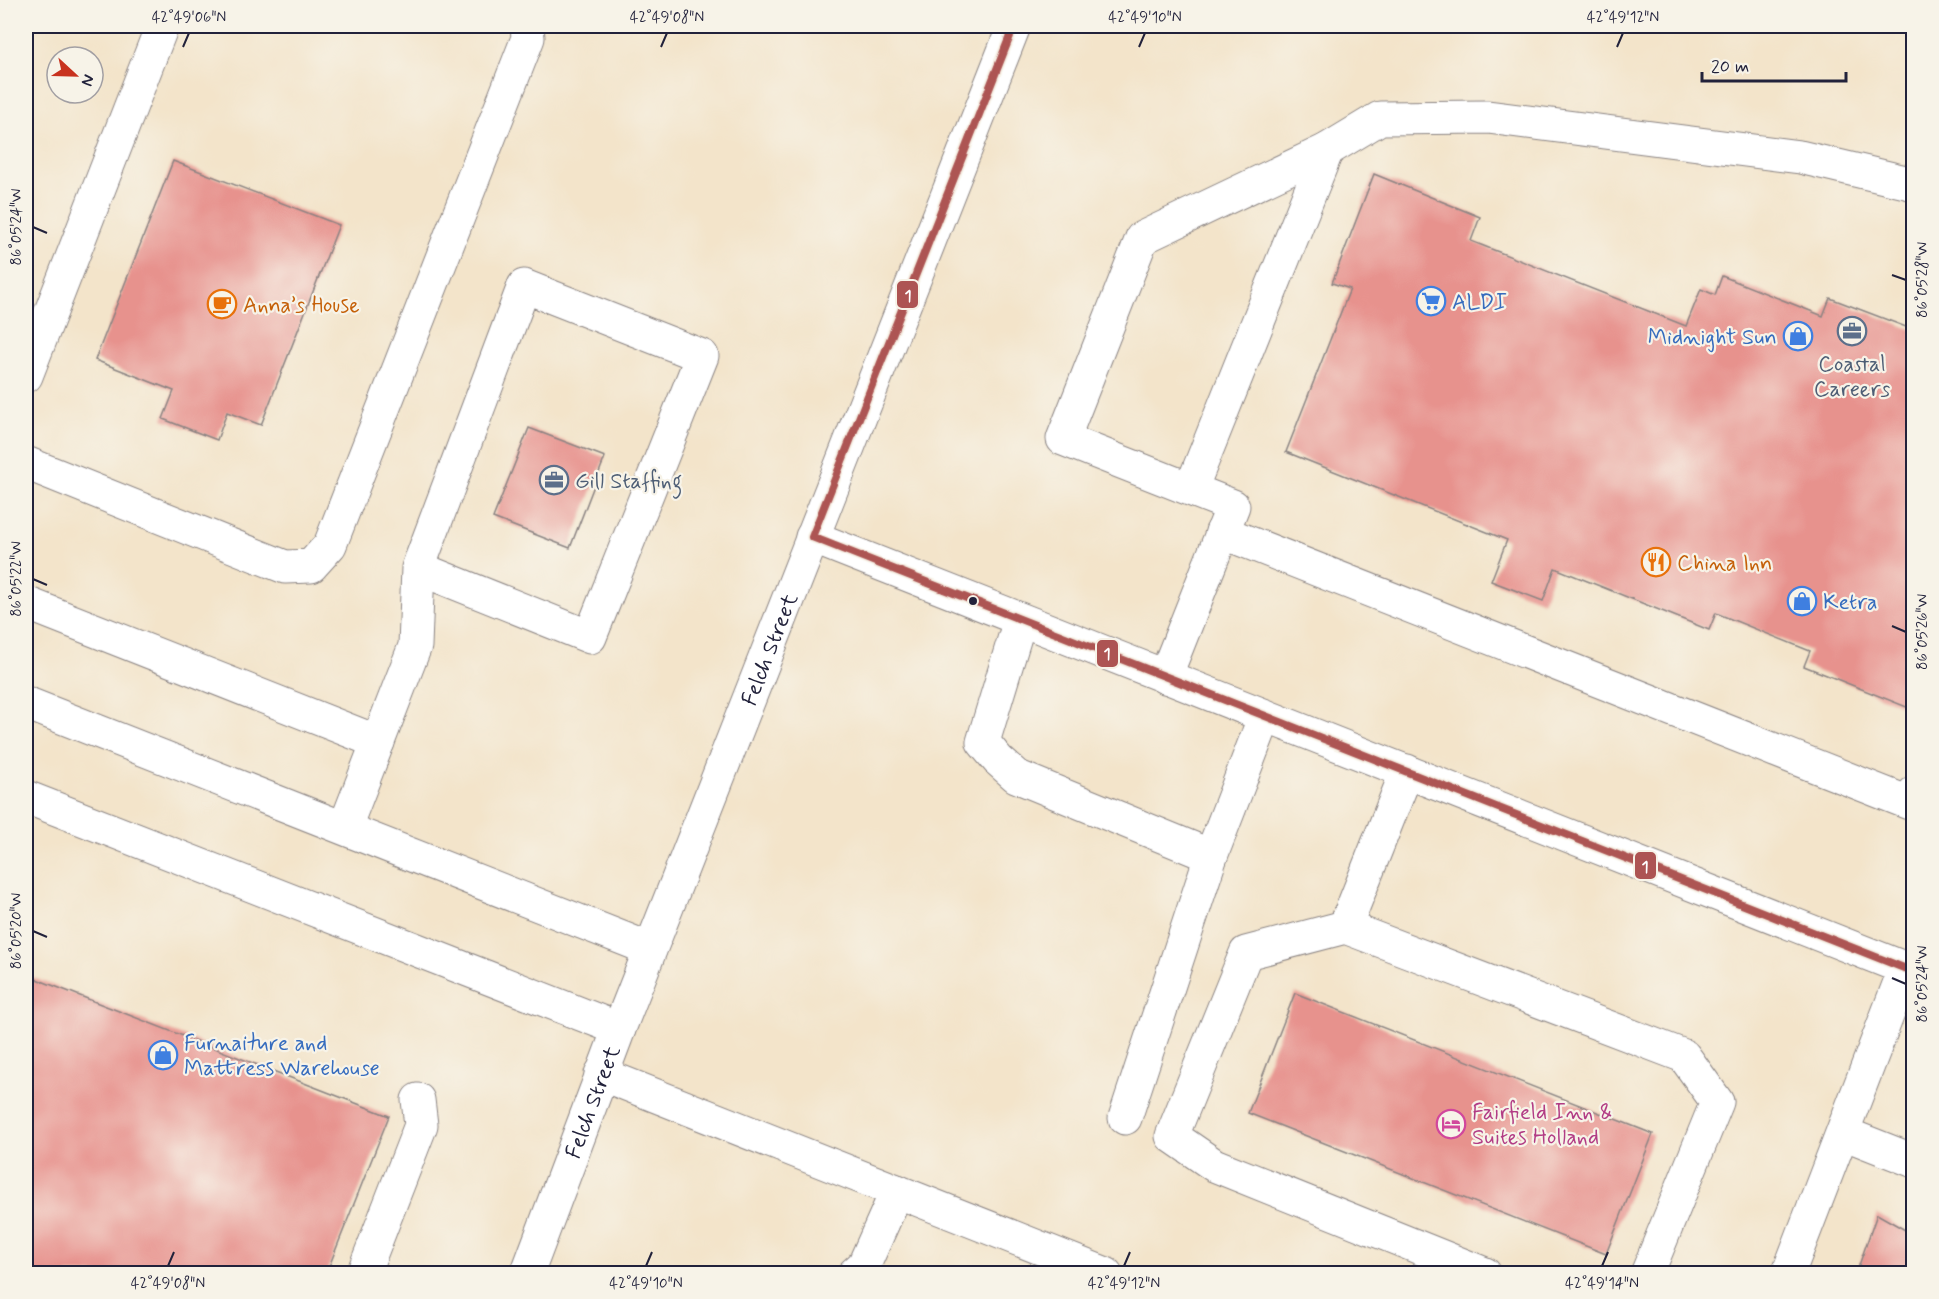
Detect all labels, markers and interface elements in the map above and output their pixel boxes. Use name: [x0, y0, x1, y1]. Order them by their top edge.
text: 42°49'06"N: [152, 8, 226, 28]
text: 42°49'08"N: [630, 8, 704, 28]
text: 42°49'10"N: [1108, 8, 1182, 28]
text: 42°49'12"N: [1587, 8, 1659, 28]
north arrow: [45, 45, 105, 105]
scale bar: [1702, 45, 1846, 83]
text: 20 m: [1711, 55, 1749, 79]
text: N: [76, 71, 99, 89]
text: 86°05'24"W: [7, 189, 27, 265]
text: 86°05'28"W: [1913, 242, 1933, 318]
line badge: 1: [896, 280, 919, 309]
supermarket icon: ALDI: [1415, 285, 1447, 317]
text: 1: [904, 286, 912, 307]
cafe icon: Anna’s House: [206, 288, 238, 320]
place label: ALDI: [1452, 289, 1507, 317]
place label: Anna’s House: [243, 292, 360, 320]
office icon: Coastal Careers: [1836, 315, 1868, 347]
shop icon: Midnight Sun: [1782, 320, 1814, 352]
place label: Midnight Sun: [1648, 324, 1777, 353]
place label: Coastal Careers: [1814, 351, 1890, 404]
office icon: Gill Staffing: [538, 464, 570, 496]
place label: Gill Staffing: [575, 468, 682, 499]
text: 86°05'22"W: [7, 541, 27, 617]
restaurant icon: China Inn: [1640, 546, 1672, 578]
place label: China Inn: [1677, 550, 1773, 578]
shop icon: Ketra: [1786, 585, 1818, 617]
place label: Ketra: [1823, 589, 1878, 617]
street label: Felch Street: [736, 590, 805, 710]
text: 86°05'26"W: [1913, 594, 1933, 670]
unlabelled marker: [967, 595, 979, 607]
line badge: 1: [1096, 639, 1119, 668]
text: 1: [1103, 644, 1111, 665]
line badge: 1: [1634, 851, 1657, 880]
text: 1: [1641, 857, 1649, 878]
text: 86°05'20"W: [7, 893, 27, 969]
text: 86°05'24"W: [1913, 946, 1933, 1022]
place label: Furnaiture and Mattress Warehouse: [184, 1030, 380, 1083]
shop icon: Furnaiture and Mattress Warehouse: [147, 1039, 179, 1071]
street label: Felch Street: [560, 1042, 627, 1163]
place label: Fairfield Inn & Suites Holland: [1472, 1099, 1612, 1152]
hotel icon: Fairfield Inn & Suites Holland: [1435, 1108, 1467, 1140]
text: 42°49'08"N: [131, 1274, 205, 1294]
text: 42°49'10"N: [609, 1274, 683, 1294]
text: 42°49'12"N: [1088, 1274, 1160, 1294]
text: 42°49'14"N: [1565, 1274, 1639, 1294]

